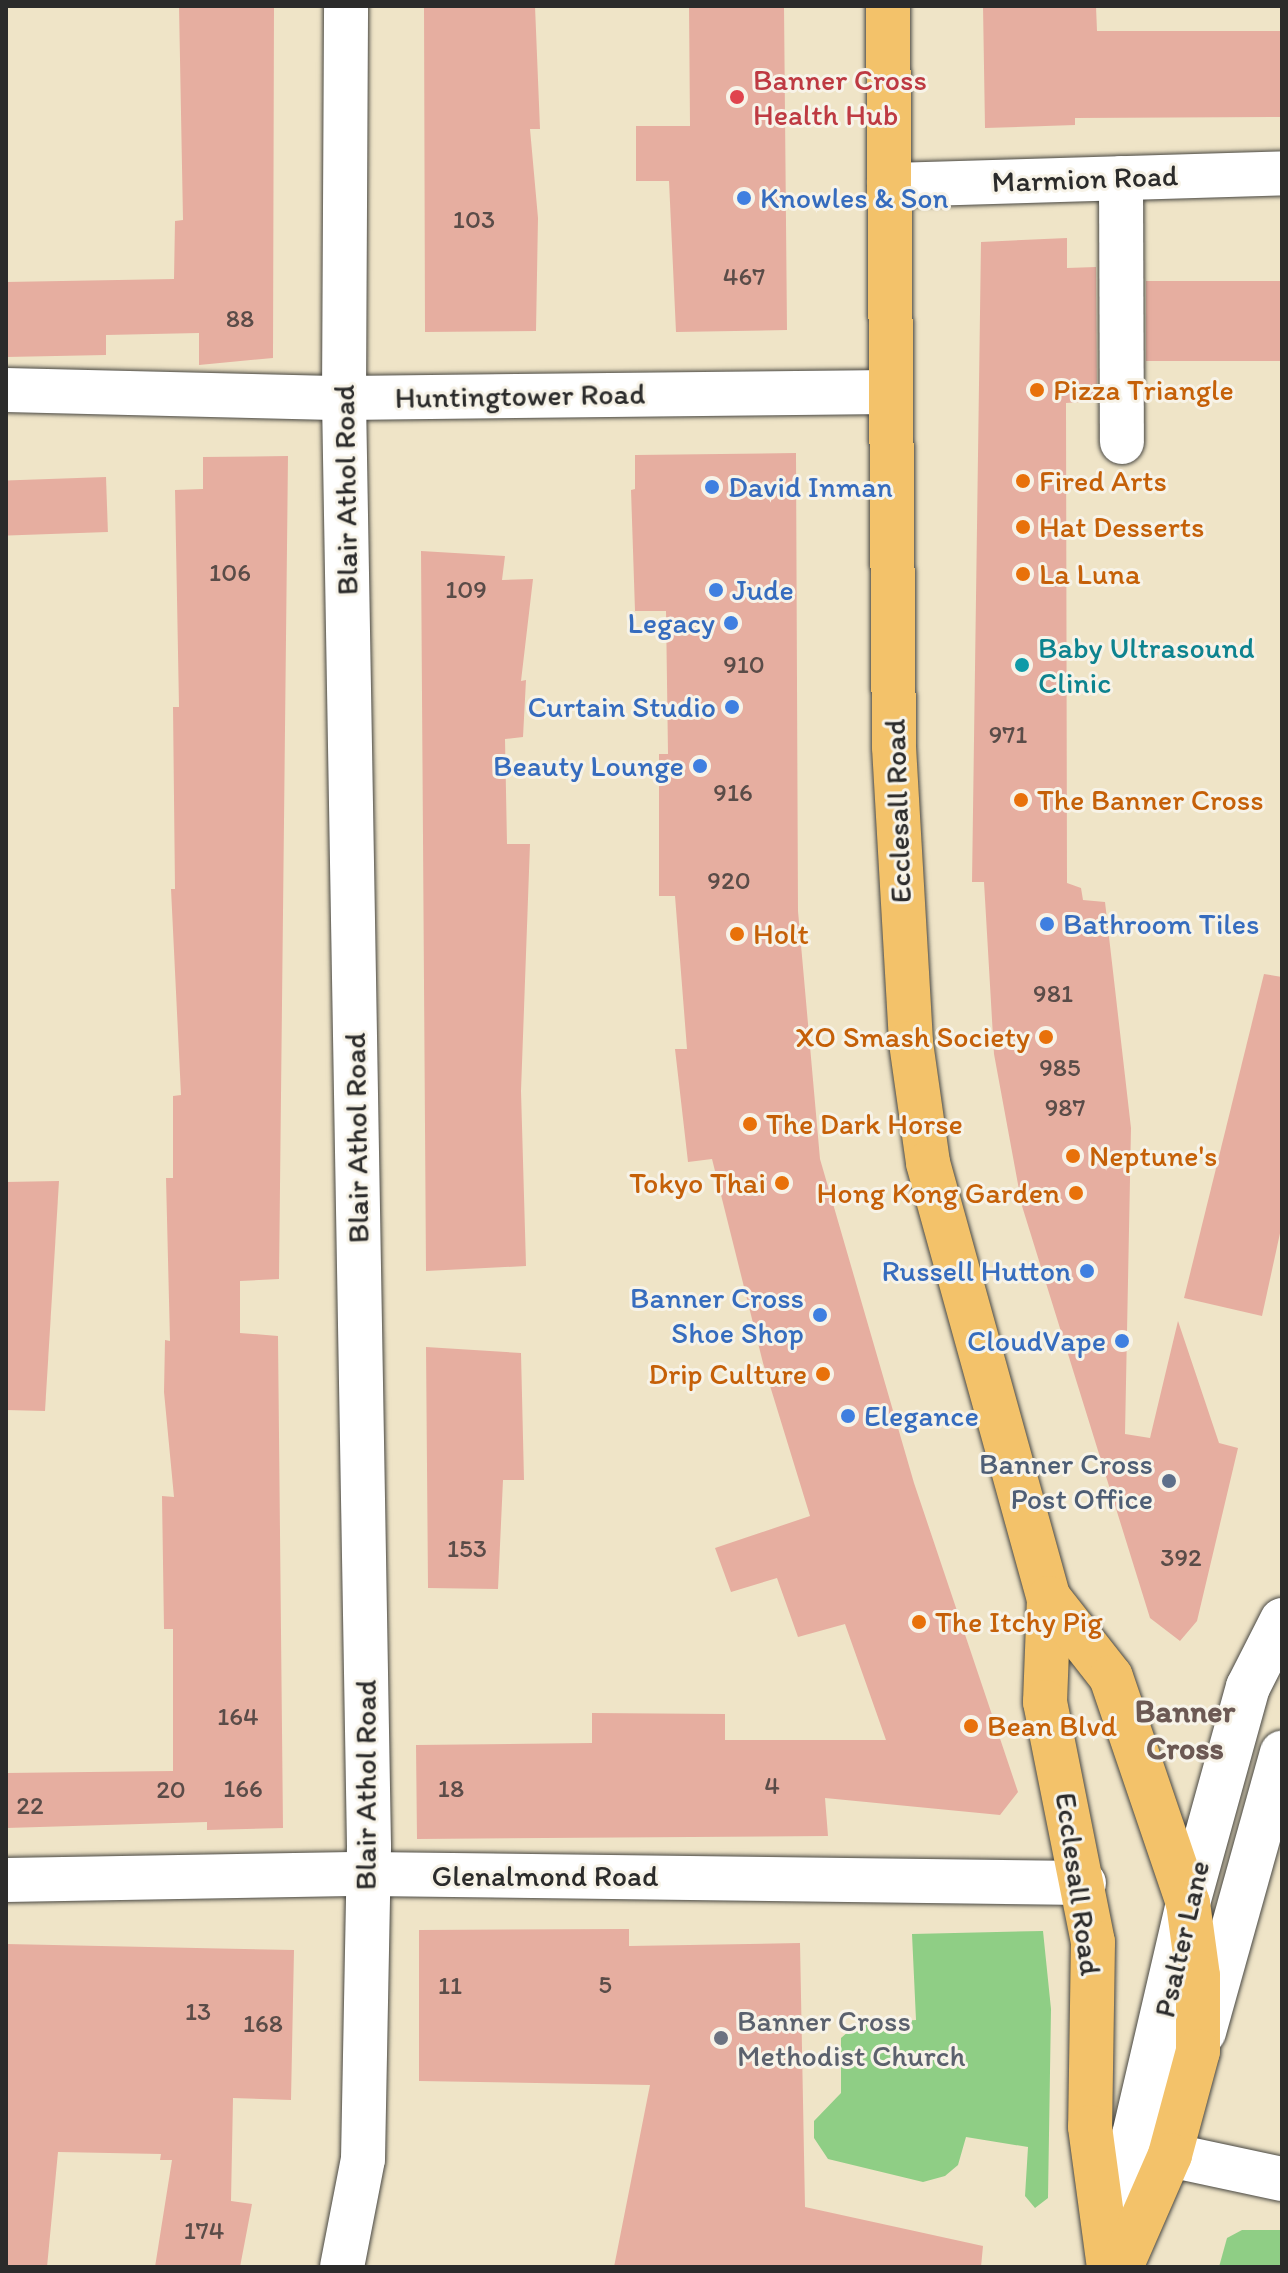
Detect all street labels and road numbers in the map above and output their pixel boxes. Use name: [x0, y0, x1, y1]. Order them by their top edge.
street label: Marmion Road: [991, 158, 1179, 200]
street label: Huntingtower Road: [395, 376, 645, 416]
street label: Blair Athol Road: [326, 385, 366, 595]
street label: Ecclesall Road: [877, 719, 919, 903]
street label: Blair Athol Road: [337, 1033, 377, 1243]
street label: Blair Athol Road: [348, 1680, 384, 1890]
street label: Ecclesall Road: [1047, 1791, 1109, 1977]
street label: Psalter Lane: [1146, 1857, 1218, 2021]
street label: Glenalmond Road: [432, 1858, 658, 1894]

